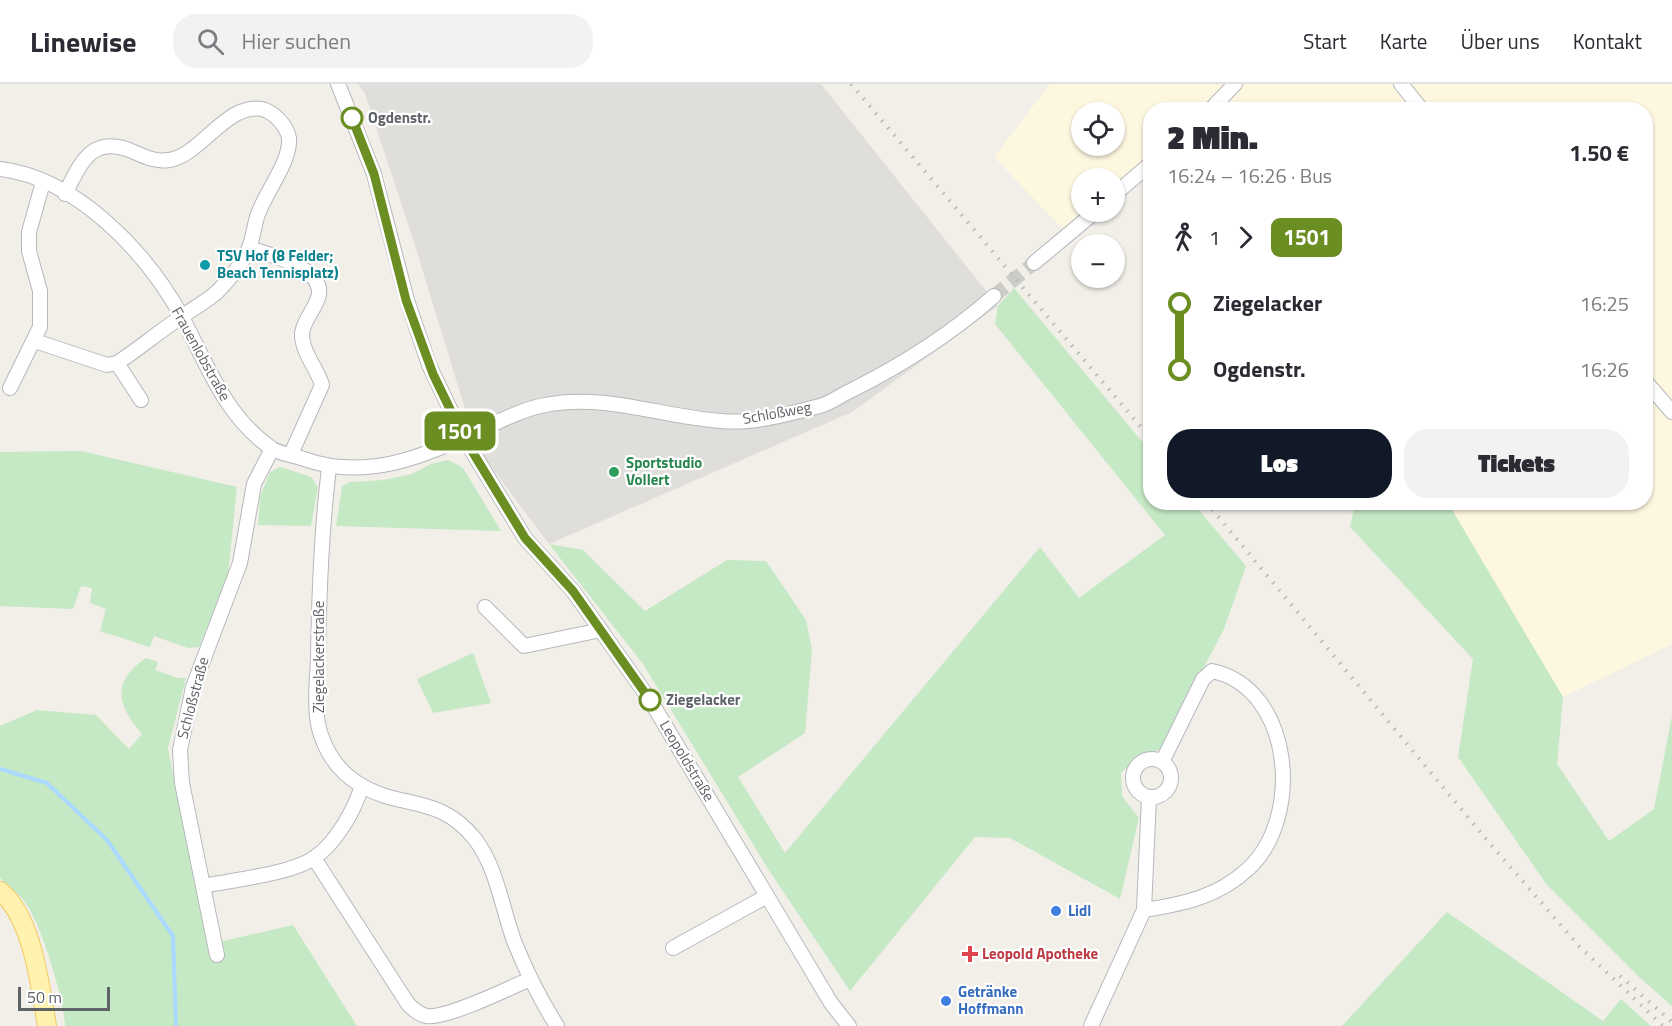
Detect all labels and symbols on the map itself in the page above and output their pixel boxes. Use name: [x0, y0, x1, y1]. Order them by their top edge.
place label: Ogdenstr.: [368, 106, 431, 129]
marker: Ogdenstr.: [341, 107, 363, 129]
place label: TSV Hof (8 Felder; Beach Tennisplatz): [217, 244, 339, 284]
marker: TSV Hof (8 Felder; Beach Tennisplatz): [198, 258, 212, 272]
street label: Frauenlobstraße: [166, 303, 237, 405]
street label: Schloßweg: [741, 395, 813, 430]
line badge: 1501: [418, 412, 502, 450]
place label: Sportstudio Vollert: [626, 451, 702, 491]
marker: Sportstudio Vollert: [607, 465, 621, 479]
street label: Ziegelackerstraße: [307, 601, 330, 713]
street label: Schloßstraße: [171, 654, 214, 741]
place label: Ziegelacker: [666, 688, 741, 711]
marker: Ziegelacker: [639, 689, 661, 711]
street label: Leopoldstraße: [654, 716, 721, 806]
place label: Lidl: [1068, 899, 1091, 922]
marker: Lidl: [1049, 904, 1063, 918]
place label: Leopold Apotheke: [982, 942, 1099, 965]
marker: Leopold Apotheke: [963, 947, 977, 961]
place label: Getränke Hoffmann: [958, 980, 1024, 1020]
scale bar: [18, 984, 110, 1012]
marker: Getränke Hoffmann: [939, 994, 953, 1008]

